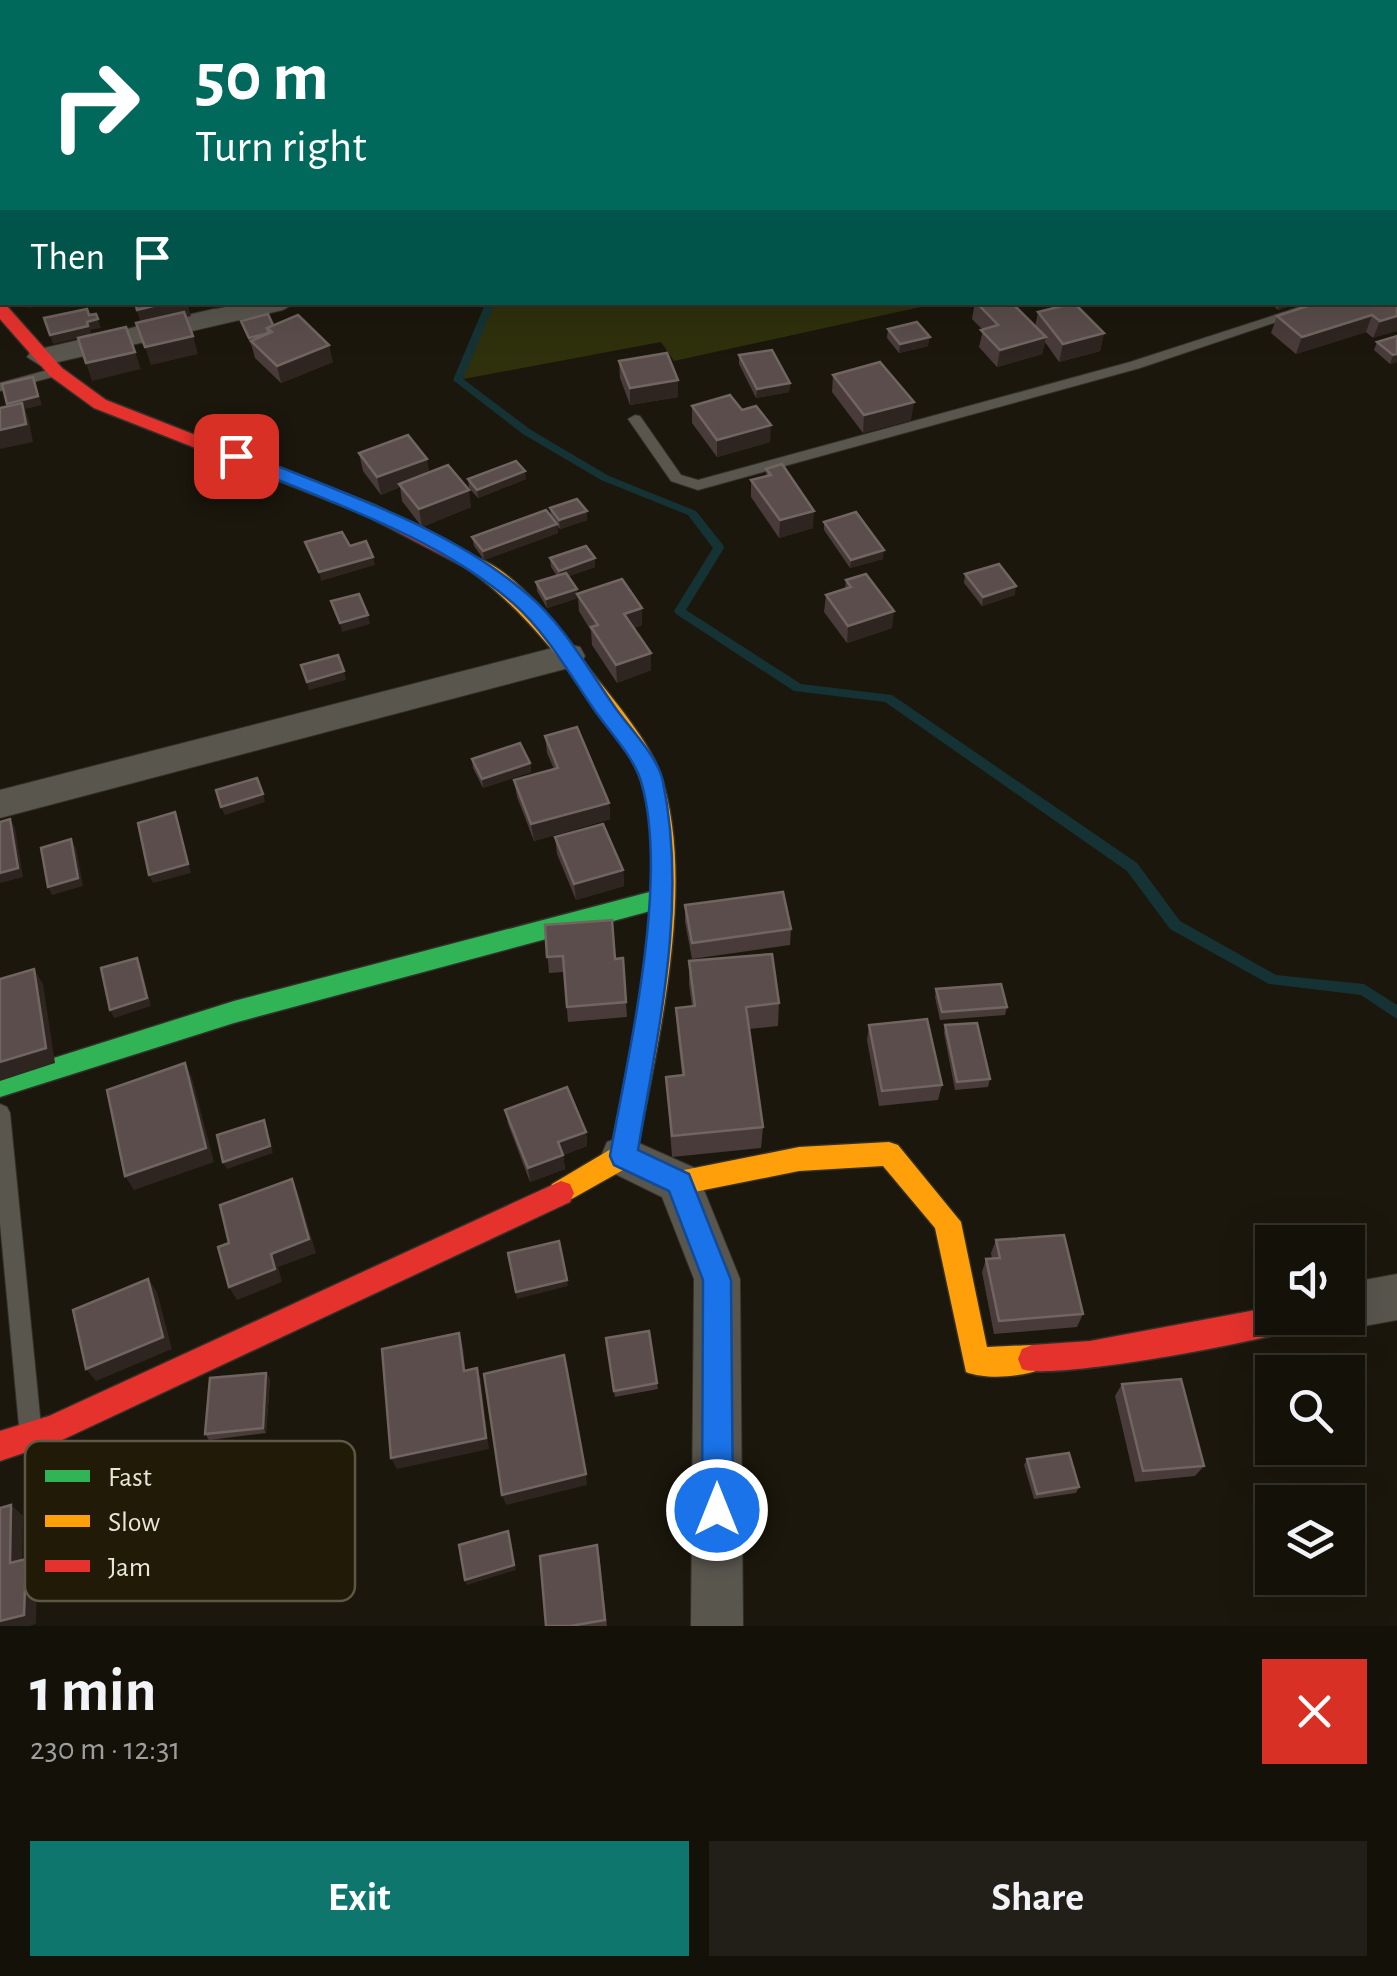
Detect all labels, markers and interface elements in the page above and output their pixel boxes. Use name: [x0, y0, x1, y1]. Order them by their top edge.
icon: right: [30, 40, 160, 170]
text: 50 m: [195, 43, 329, 113]
text: Turn right: [195, 125, 367, 170]
icon: arrive: [125, 230, 180, 285]
text: Then: [30, 239, 105, 277]
pin: [194, 414, 279, 499]
icon: arrive: [209, 429, 264, 484]
map controls: [1255, 1225, 1365, 1595]
button: sound: [1255, 1225, 1365, 1335]
button: search: [1255, 1355, 1365, 1465]
legend: [25, 1441, 355, 1601]
position arrow: [665, 1458, 769, 1562]
text: Fast: [108, 1464, 152, 1492]
button: layers: [1255, 1485, 1365, 1595]
text: Slow: [108, 1509, 160, 1537]
text: Jam: [108, 1554, 151, 1582]
button: close: [1262, 1659, 1367, 1764]
text: 1 min: [30, 1662, 156, 1722]
text: 230 m · 12:31: [30, 1733, 181, 1765]
button: Exit: [30, 1841, 689, 1956]
button: Share: [709, 1841, 1367, 1956]

